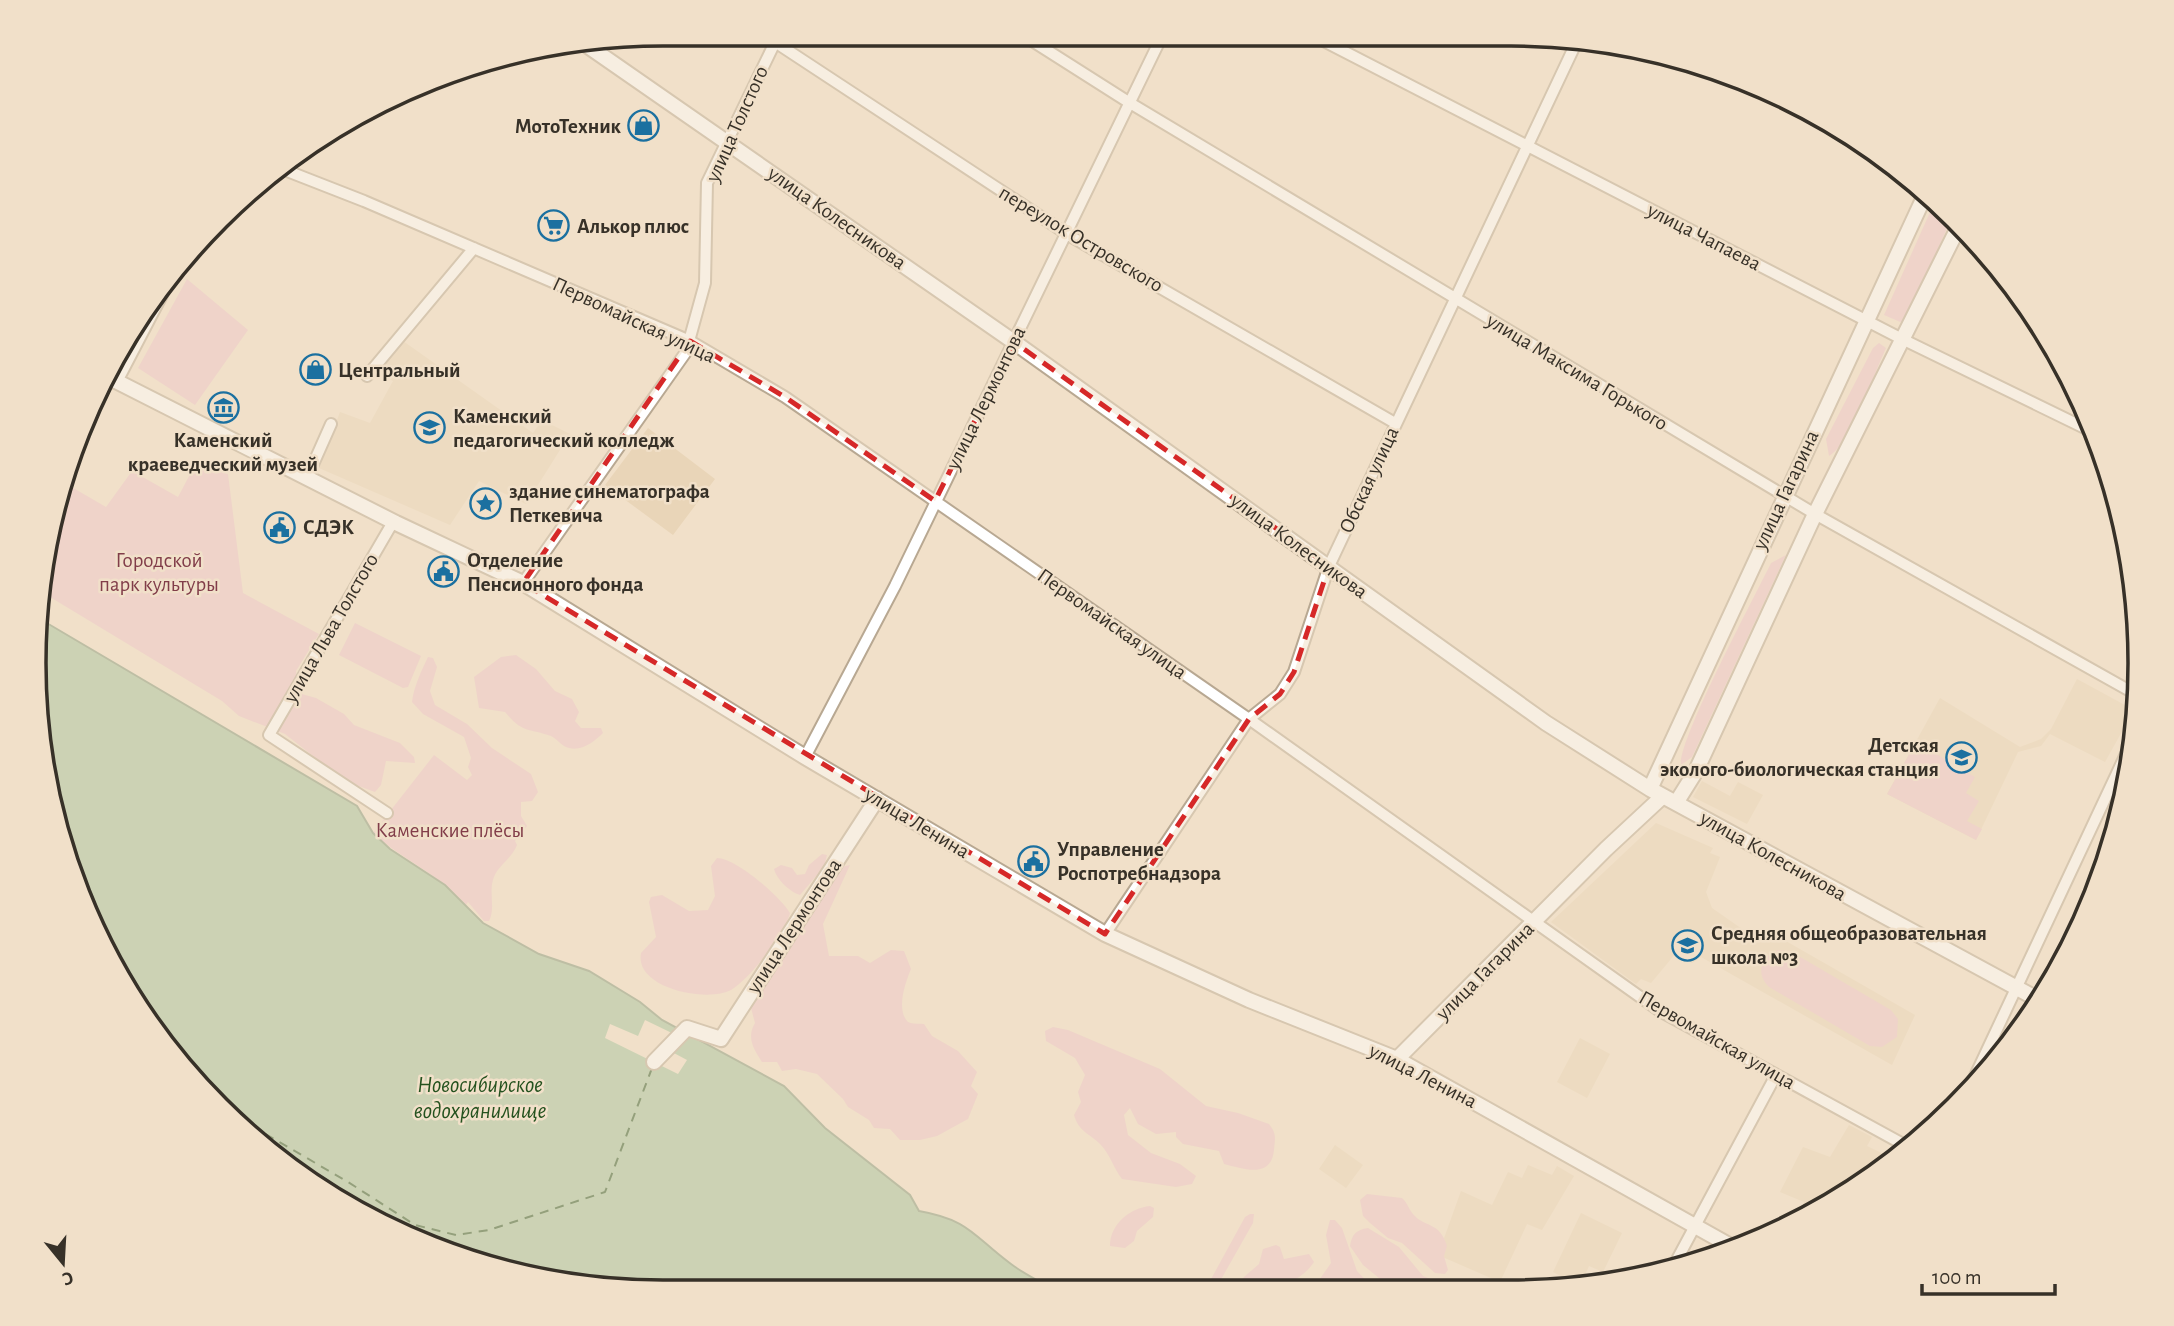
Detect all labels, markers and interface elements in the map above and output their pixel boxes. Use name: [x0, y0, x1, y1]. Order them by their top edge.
street label: улица Толстого: [702, 63, 772, 186]
shop icon: МотоТехник: [627, 109, 661, 143]
place label: МотоТехник: [515, 116, 622, 137]
street label: улица Колесникова: [763, 162, 910, 274]
street label: переулок Островского: [995, 182, 1167, 296]
street label: улица Чапаева: [1643, 199, 1765, 275]
supermarket icon: Алькор плюс: [537, 209, 571, 243]
place label: Алькор плюс: [577, 216, 689, 237]
street label: Первомайская улица: [549, 273, 719, 367]
street label: улица Максима Горького: [1482, 309, 1671, 434]
street label: улица Лермонтова: [942, 323, 1030, 474]
shop icon: Центральный: [298, 353, 332, 387]
place label: Центральный: [338, 360, 460, 381]
museum icon: Каменский краеведческий музей: [206, 391, 240, 425]
place label: Каменский педагогический колледж: [453, 406, 674, 451]
school or university icon: Каменский педагогический колледж: [413, 411, 447, 445]
street label: Обская улица: [1335, 423, 1403, 536]
street label: улица Гагарина: [1749, 427, 1823, 554]
place label: Каменский краеведческий музей: [128, 430, 318, 475]
place label: здание синематографа Петкевича: [509, 481, 710, 526]
place icon: здание синематографа Петкевича: [469, 486, 503, 520]
street label: улица Колесникова: [1226, 489, 1372, 603]
public building icon: СДЭК: [263, 510, 297, 544]
place label: СДЭК: [303, 517, 354, 538]
park label: Городской парк культуры: [99, 550, 219, 595]
street label: улица Льва Толстого: [279, 550, 382, 707]
place label: Отделение Пенсионного фонда: [467, 550, 643, 595]
public building icon: Отделение Пенсионного фонда: [427, 555, 461, 589]
street label: Первомайская улица: [1034, 565, 1191, 684]
place label: Детская эколого-биологическая станция: [1660, 735, 1939, 780]
school or university icon: Детская эколого-биологическая станция: [1945, 740, 1979, 774]
street label: улица Ленина: [860, 783, 973, 863]
street label: улица Колесникова: [1696, 807, 1850, 905]
park label: Каменские плёсы: [376, 820, 524, 841]
place label: Управление Роспотребнадзора: [1057, 839, 1221, 884]
public building icon: Управление Роспотребнадзора: [1017, 844, 1051, 878]
street label: улица Лермонтова: [742, 854, 846, 998]
street label: улица Гагарина: [1431, 918, 1538, 1025]
place label: Средняя общеобразовательная школа №3: [1711, 923, 1987, 968]
school or university icon: Средняя общеобразовательная школа №3: [1671, 928, 1705, 962]
street label: Первомайская улица: [1635, 987, 1799, 1094]
street label: улица Ленина: [1365, 1039, 1481, 1112]
water label: Новосибирское водохранилище: [414, 1074, 546, 1123]
north arrow: [28, 1228, 98, 1298]
scale bar: [1922, 1252, 2055, 1296]
text: С: [60, 1267, 76, 1288]
text: 100 m: [1932, 1267, 1982, 1288]

